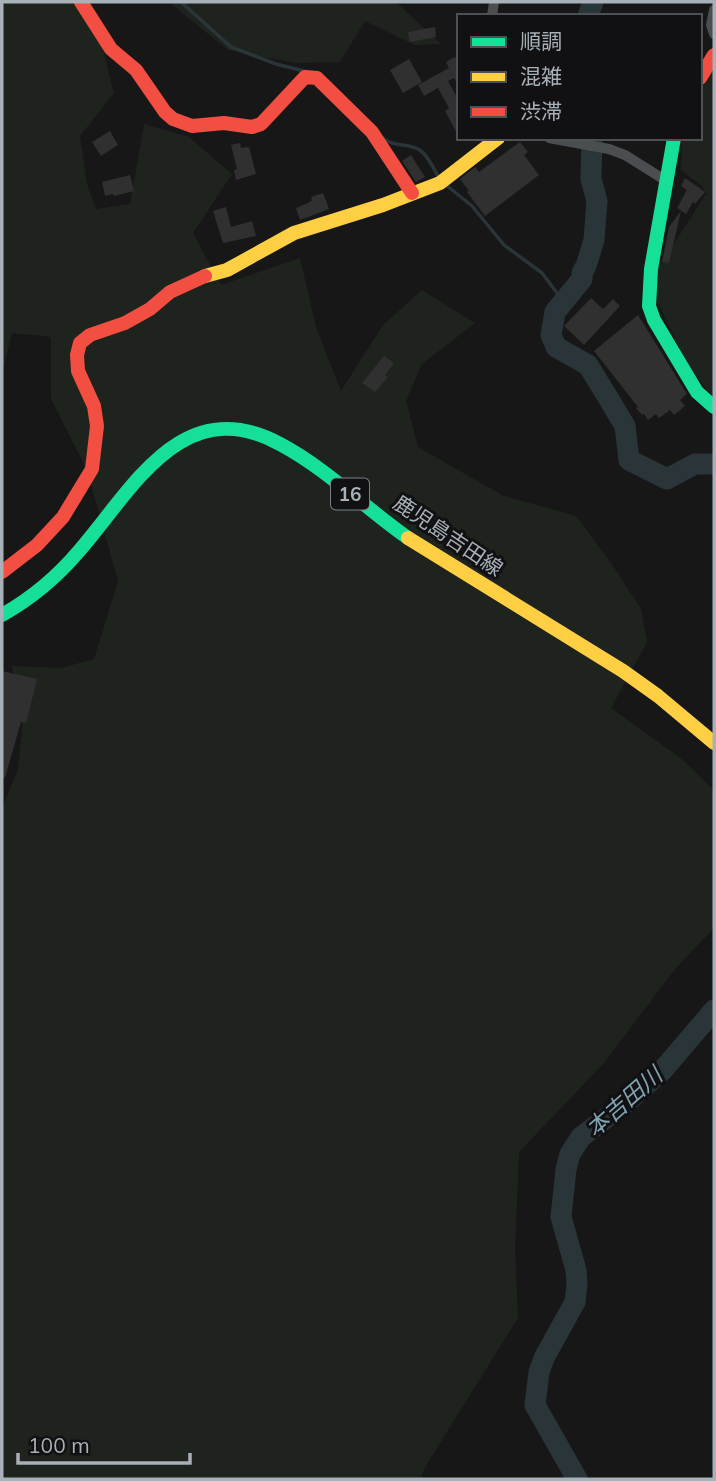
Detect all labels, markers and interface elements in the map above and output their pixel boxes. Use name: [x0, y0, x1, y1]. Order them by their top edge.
legend: [457, 14, 702, 140]
text: 順調: [520, 28, 562, 54]
text: 混雑: [520, 63, 562, 89]
text: 渋滞: [520, 98, 562, 124]
road number: 16: [331, 478, 369, 509]
street label: 鹿児島吉田線: [389, 489, 508, 581]
water label: 本吉田川: [579, 1059, 670, 1143]
scale bar: [18, 1422, 189, 1466]
text: 100 m: [28, 1432, 90, 1458]

